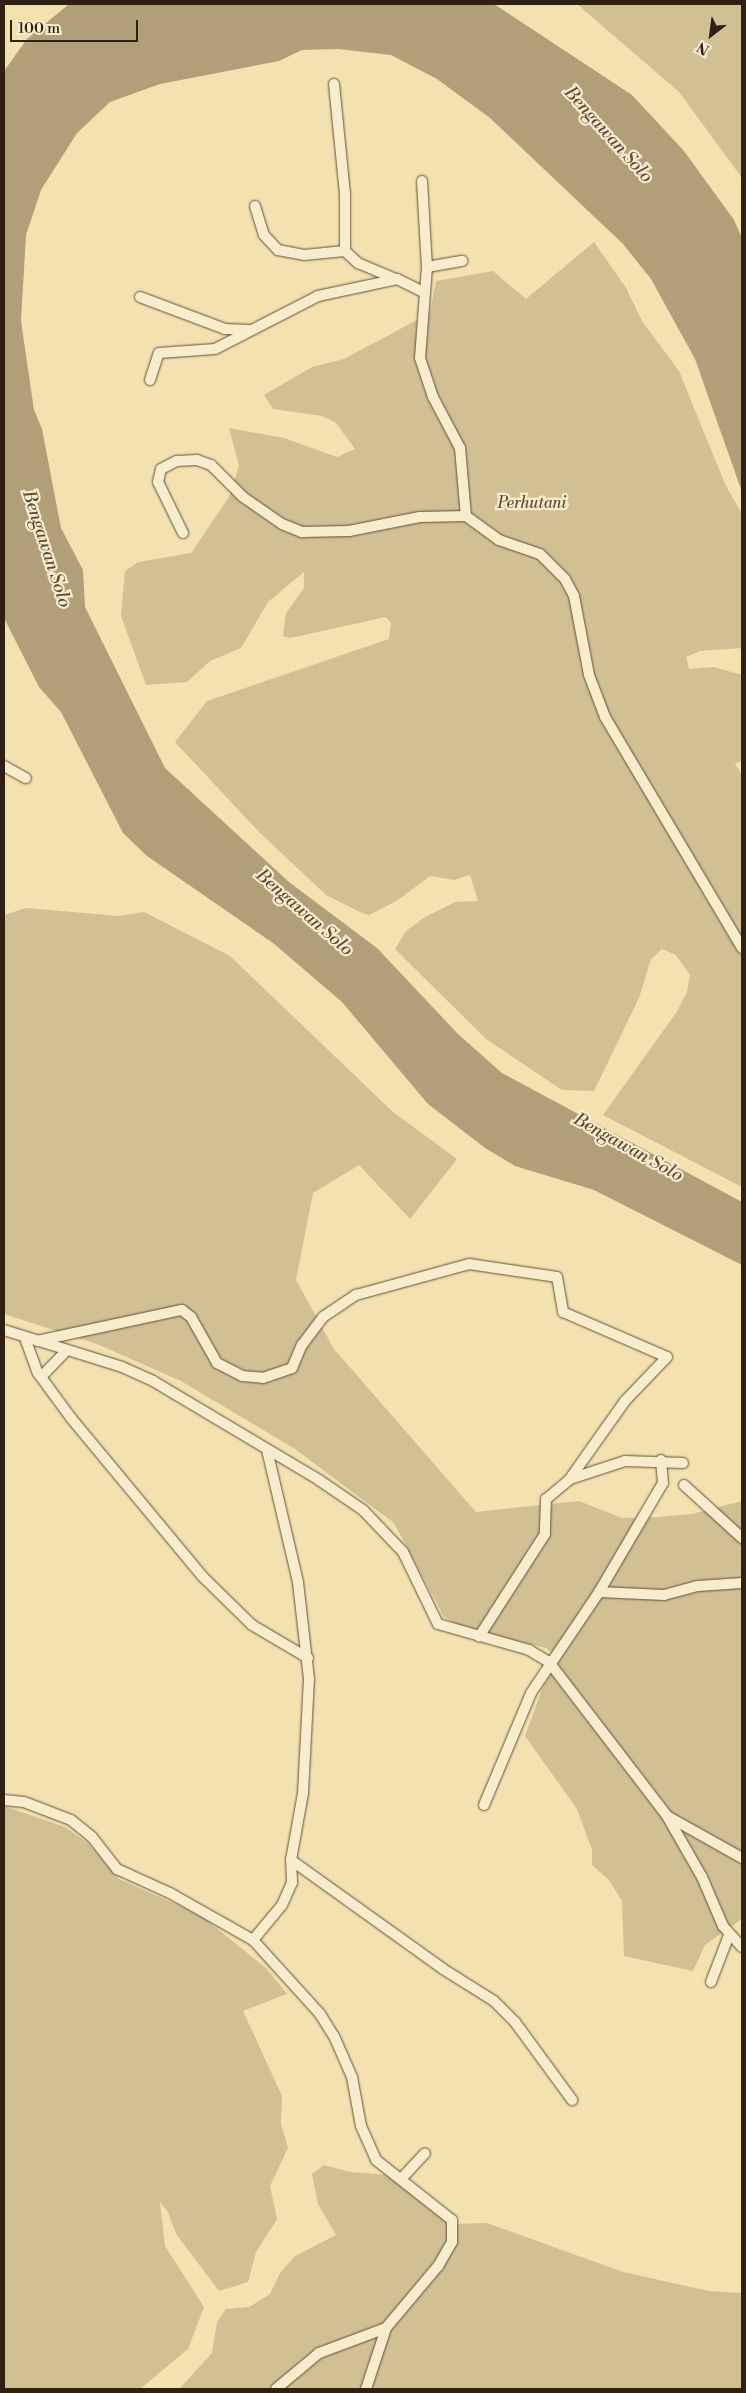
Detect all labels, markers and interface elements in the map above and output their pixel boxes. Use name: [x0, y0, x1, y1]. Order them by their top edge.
scale bar: [12, 10, 140, 42]
north arrow: [686, 10, 736, 60]
text: 100 m: [18, 19, 60, 38]
text: N: [694, 37, 713, 59]
water label: Bengawan Solo: [559, 82, 657, 188]
water label: Bengawan Solo: [17, 488, 75, 610]
park label: Perhutani: [497, 493, 567, 513]
water label: Bengawan Solo: [251, 865, 357, 961]
water label: Bengawan Solo: [569, 1109, 687, 1187]

